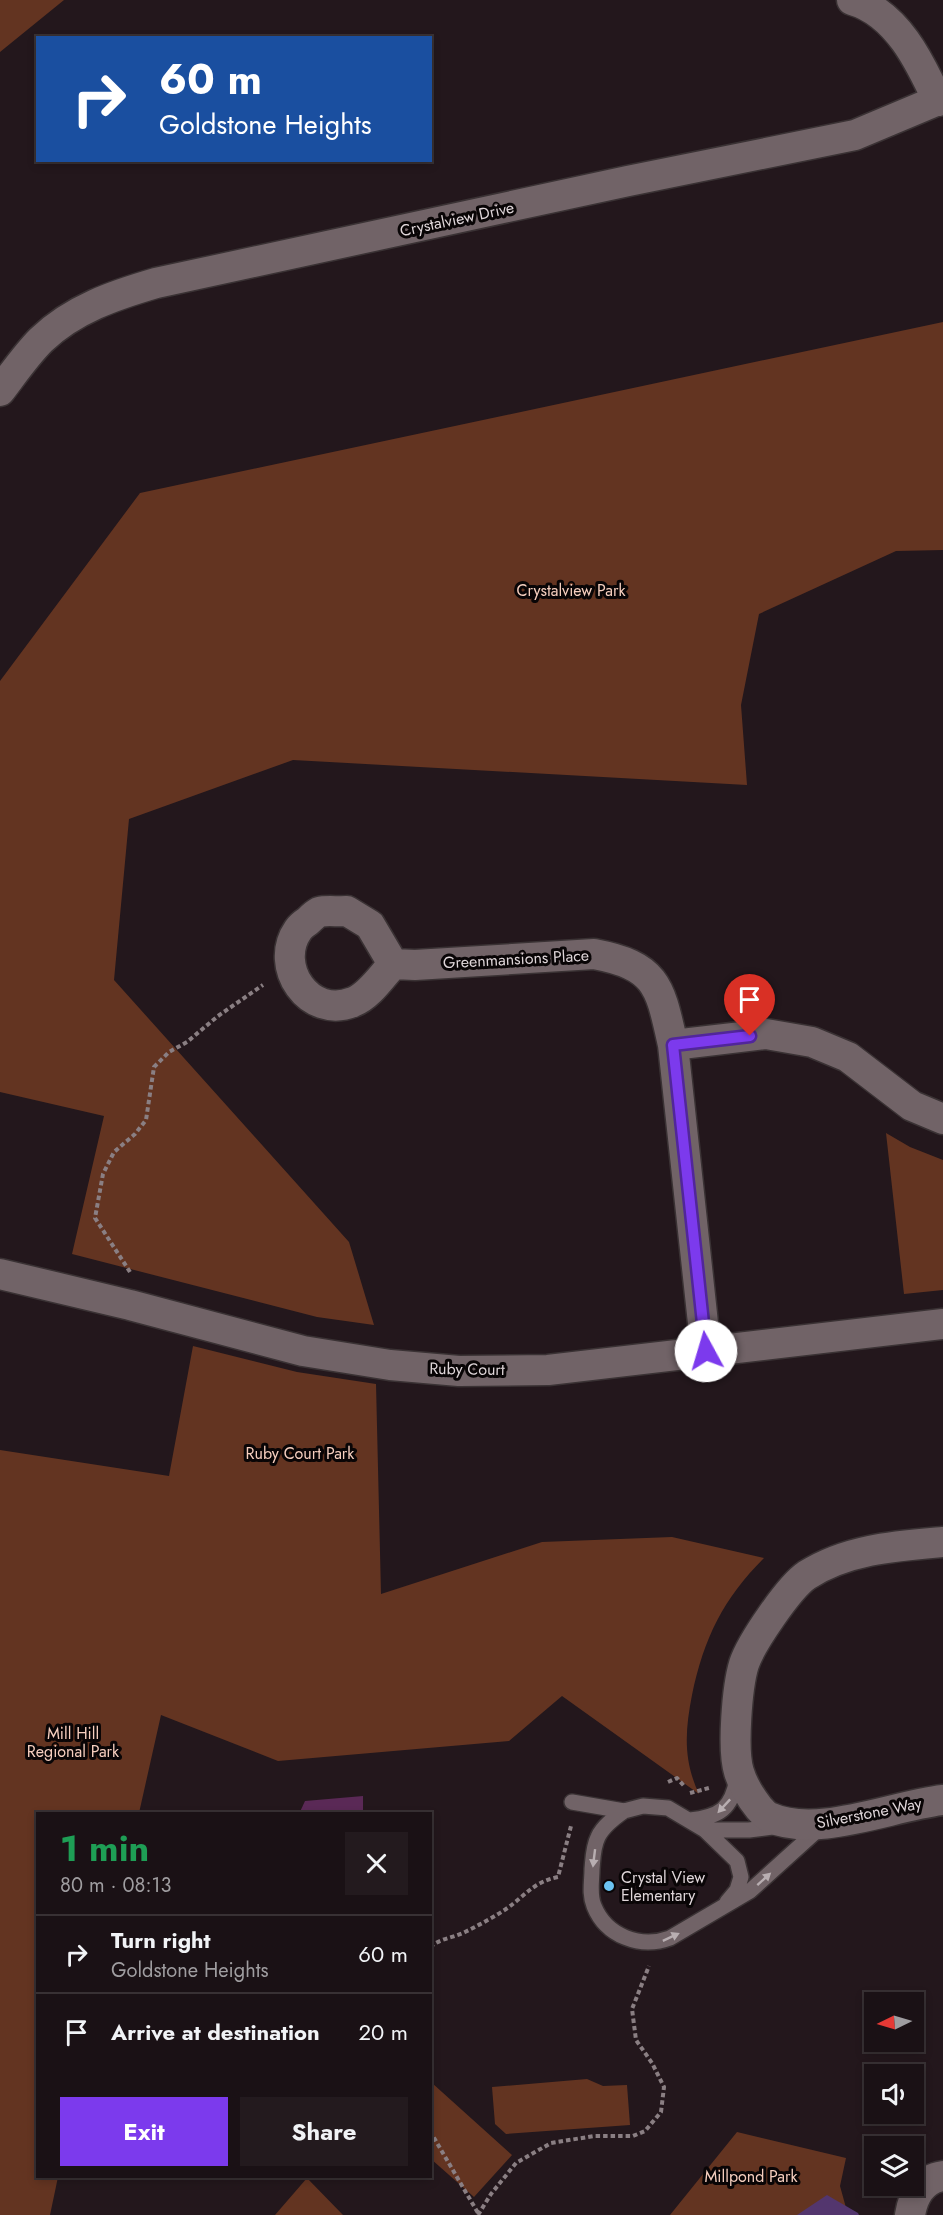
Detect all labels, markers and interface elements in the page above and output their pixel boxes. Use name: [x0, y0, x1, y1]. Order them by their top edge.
text: 60 m: [159, 49, 262, 110]
icon: right: [60, 60, 138, 138]
text: Goldstone Heights: [159, 105, 372, 144]
street label: Crystalview Drive: [398, 196, 516, 242]
park label: Crystalview Park: [516, 579, 626, 602]
street label: Greenmansions Place: [442, 944, 590, 974]
pin: [724, 974, 775, 1036]
icon: arrive: [733, 983, 766, 1016]
position arrow: [674, 1319, 738, 1383]
street label: Ruby Court: [429, 1357, 505, 1381]
park label: Ruby Court Park: [246, 1442, 355, 1465]
park label: Mill Hill Regional Park: [27, 1722, 120, 1763]
street label: Silverstone Way: [815, 1791, 924, 1834]
one-way arrow: [718, 1799, 732, 1813]
text: 1 min: [60, 1822, 149, 1874]
button: close: [345, 1832, 408, 1895]
one-way arrow: [589, 1849, 598, 1868]
place label: Crystal View Elementary: [621, 1866, 705, 1907]
text: 80 m · 08:13: [60, 1871, 171, 1900]
one-way arrow: [756, 1872, 771, 1886]
marker: Crystal View Elementary: [602, 1879, 616, 1893]
text: Turn right: [111, 1924, 211, 1956]
one-way arrow: [662, 1932, 679, 1941]
icon: right: [60, 1938, 93, 1971]
text: 60 m: [358, 1938, 408, 1970]
text: Goldstone Heights: [111, 1956, 269, 1985]
north arrow: [864, 1992, 924, 2052]
map controls: [864, 1992, 924, 2196]
icon: arrive: [60, 2016, 93, 2049]
text: Arrive at destination: [111, 2016, 320, 2048]
text: 20 m: [359, 2016, 408, 2048]
button: sound: [864, 2064, 924, 2124]
button: Exit: [60, 2097, 228, 2166]
button: Share: [240, 2097, 408, 2166]
button: layers: [864, 2136, 924, 2196]
park label: Millpond Park: [704, 2165, 799, 2188]

